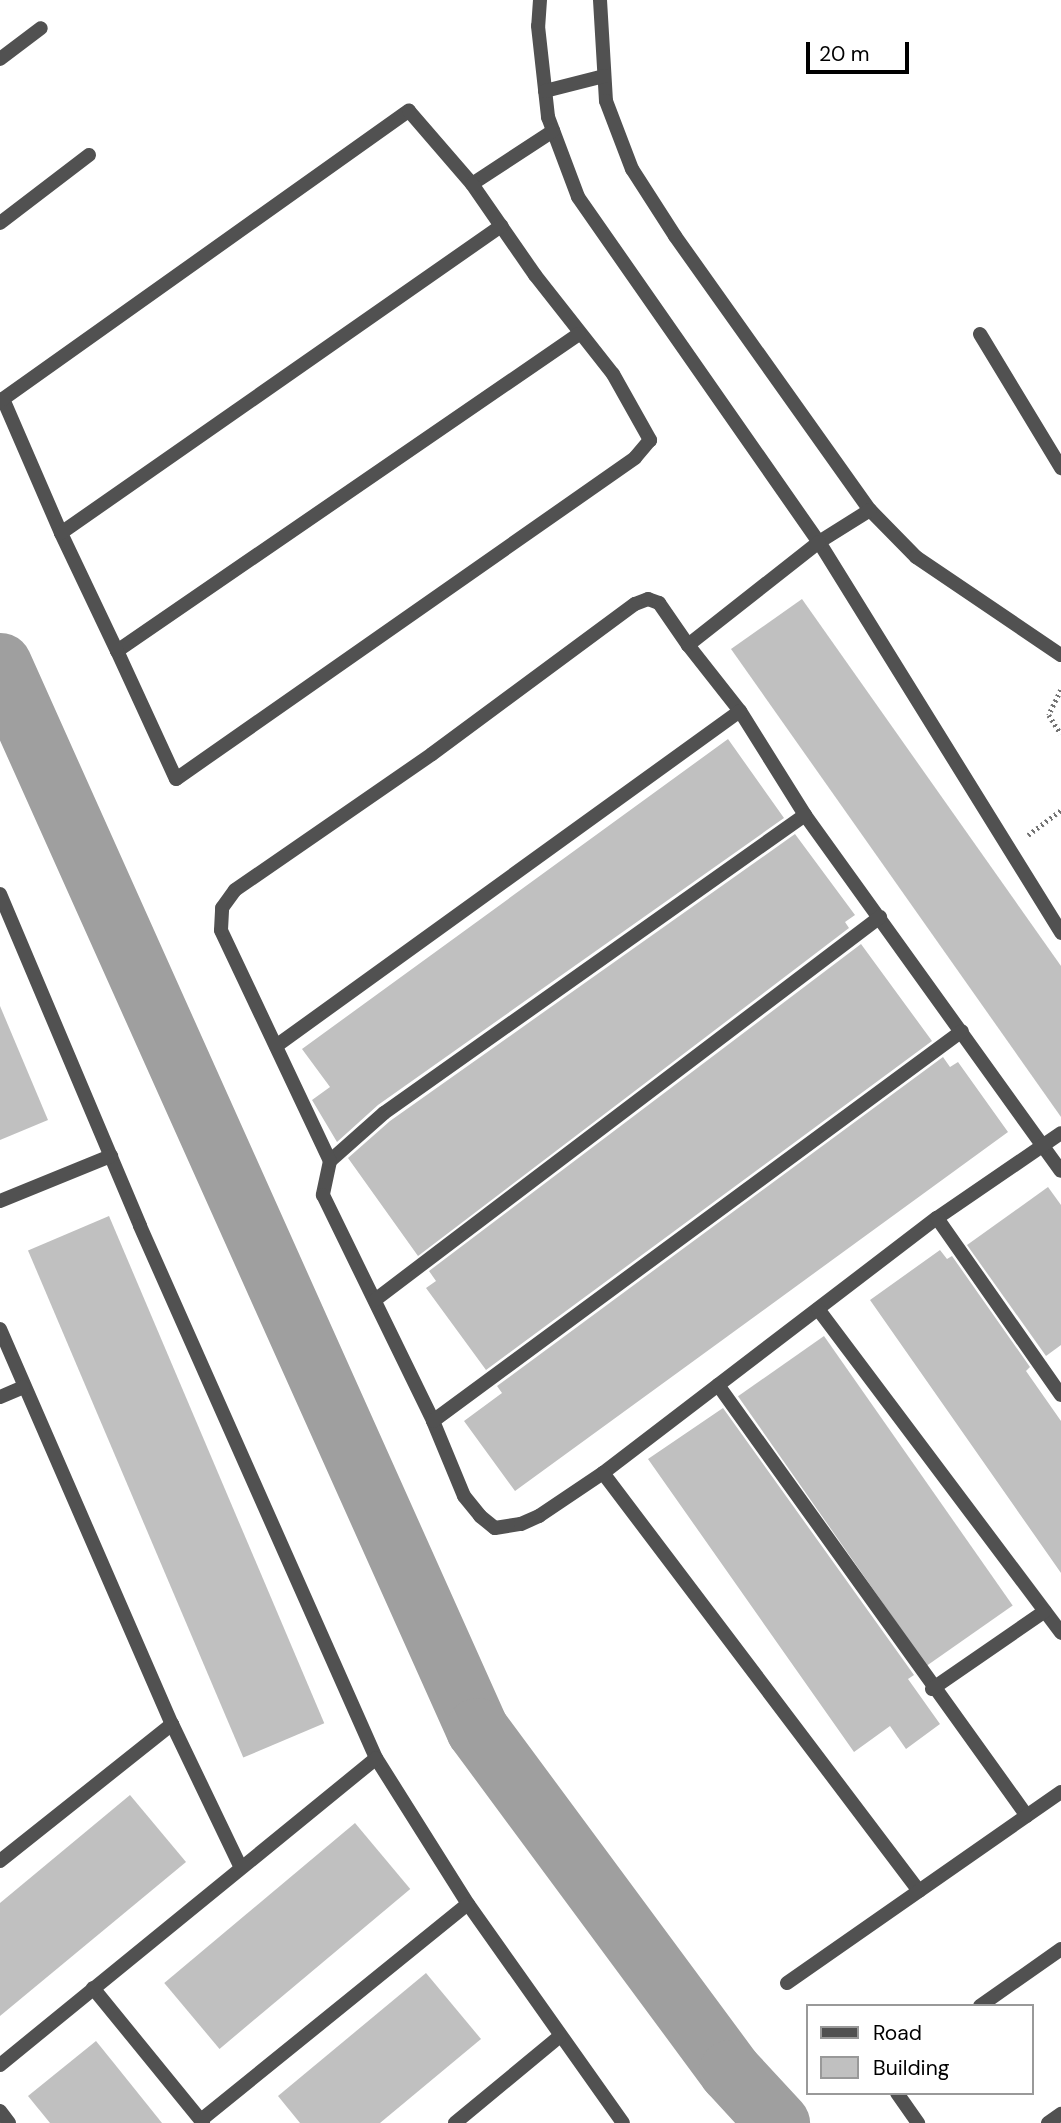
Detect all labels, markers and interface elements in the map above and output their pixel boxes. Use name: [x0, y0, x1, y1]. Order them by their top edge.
scale bar: [809, 28, 912, 72]
text: 20 m: [819, 40, 870, 68]
legend: [806, 2004, 1033, 2095]
text: Road: [873, 2019, 922, 2047]
text: Building: [873, 2054, 949, 2082]

